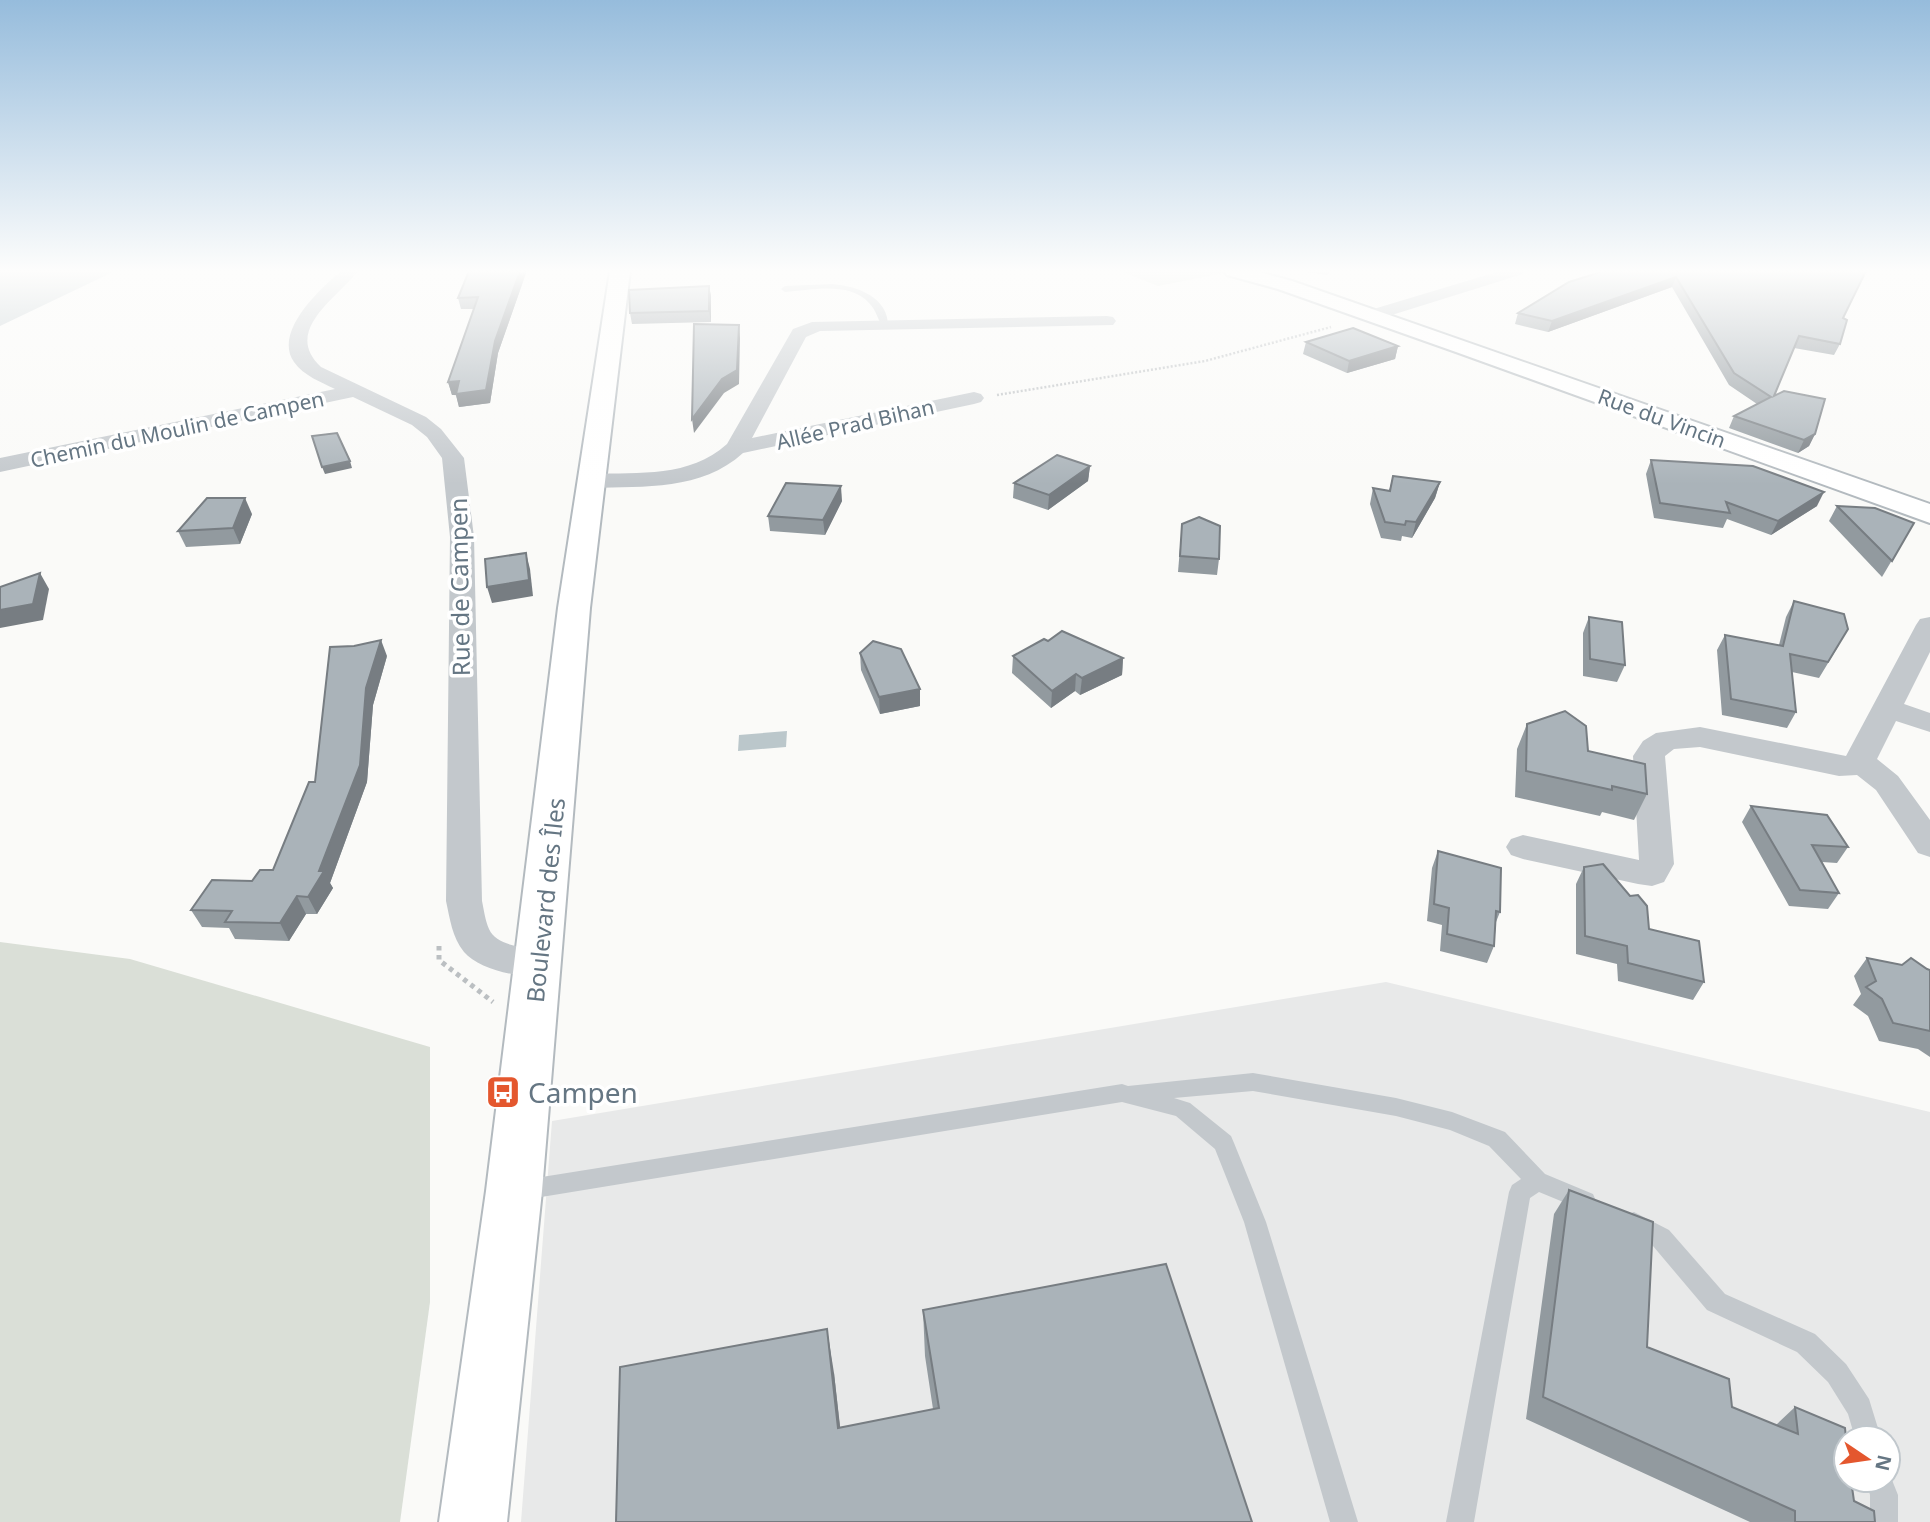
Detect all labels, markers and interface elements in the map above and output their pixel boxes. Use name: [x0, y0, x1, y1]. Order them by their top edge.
street label: Rue du Vincin: [1594, 382, 1730, 454]
street label: Chemin du Moulin de Campen: [28, 384, 326, 474]
street label: Allée Prad Bihan: [773, 392, 937, 456]
street label: Rue de Campen: [441, 498, 477, 676]
street label: Boulevard des Îles: [518, 796, 572, 1004]
bus stop icon: Campen: [484, 1073, 522, 1111]
place label: Campen: [528, 1073, 638, 1111]
north arrow: [1832, 1424, 1902, 1494]
text: N: [1869, 1452, 1898, 1473]

